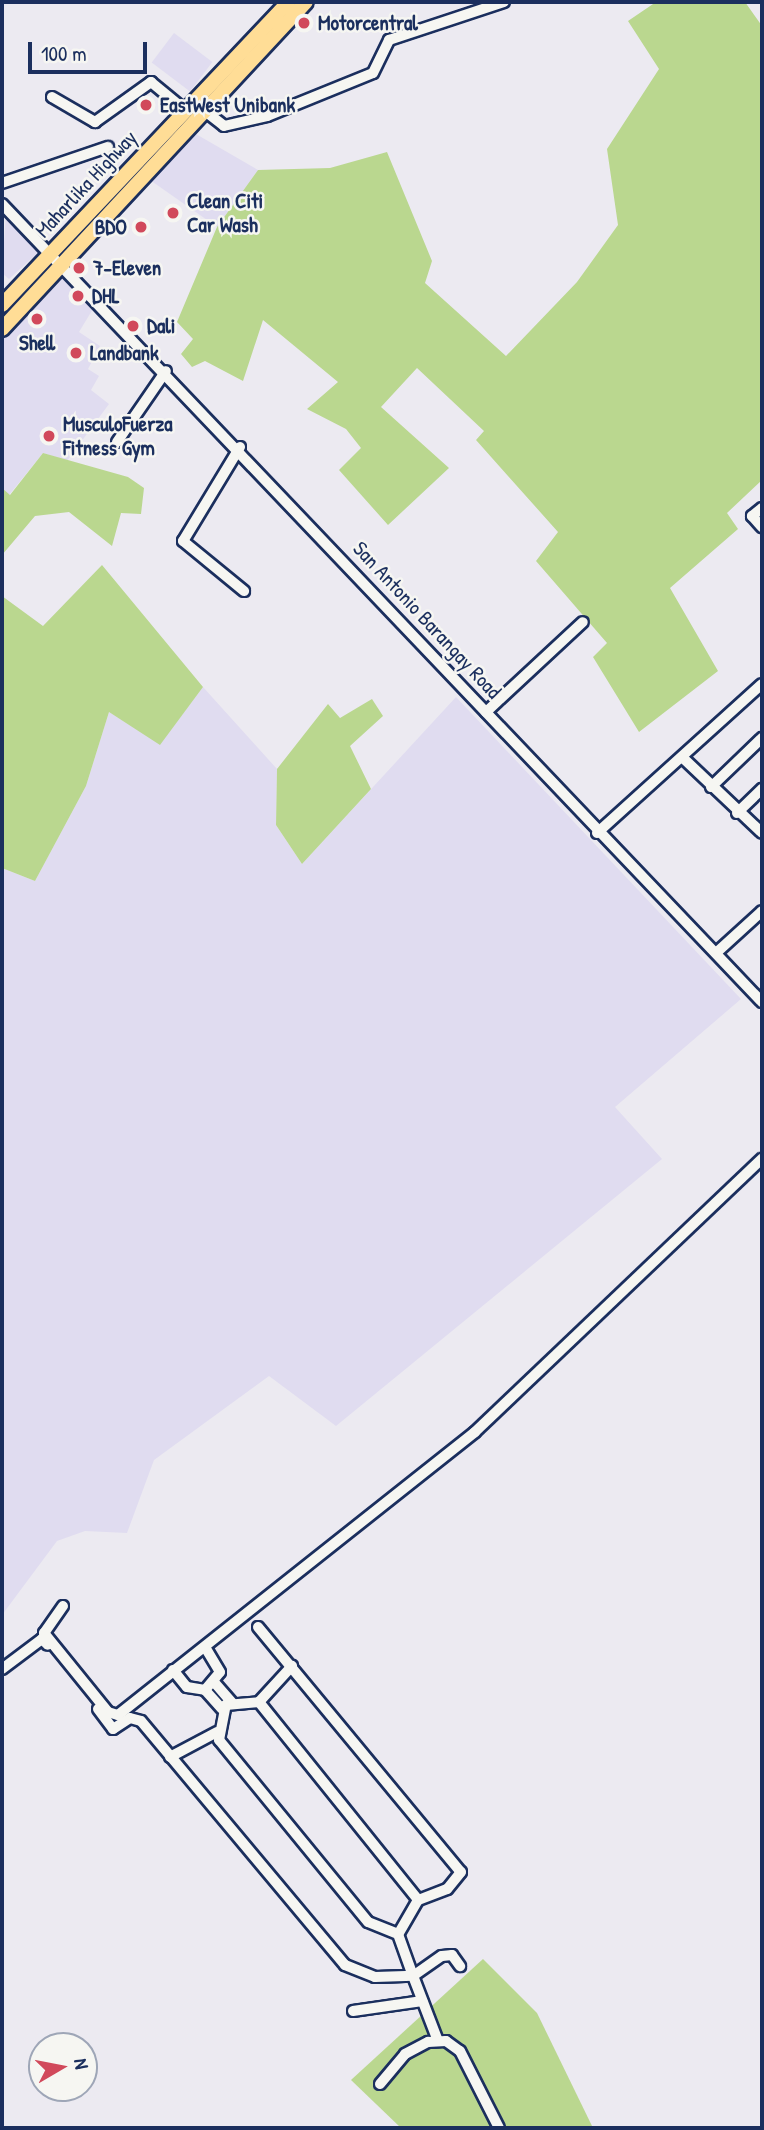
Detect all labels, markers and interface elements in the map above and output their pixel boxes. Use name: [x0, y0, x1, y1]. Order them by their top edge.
place label: Motorcentral: [318, 10, 418, 36]
marker: Motorcentral: [296, 15, 312, 31]
scale bar: [32, 28, 150, 72]
text: 100 m: [41, 39, 87, 68]
place label: EastWest Unibank: [160, 92, 295, 118]
marker: EastWest Unibank: [138, 97, 154, 113]
street label: Maharlika Highway: [30, 125, 142, 243]
place label: Clean Citi Car Wash: [187, 188, 263, 238]
marker: Clean Citi Car Wash: [165, 205, 181, 221]
place label: BDO: [95, 214, 127, 240]
marker: BDO: [133, 219, 149, 235]
place label: 7-Eleven: [93, 255, 161, 281]
marker: 7-Eleven: [71, 260, 87, 276]
place label: DHL: [92, 283, 120, 309]
marker: DHL: [70, 288, 86, 304]
marker: Shell: [29, 311, 45, 327]
place label: Dali: [147, 313, 175, 339]
marker: Dali: [125, 318, 141, 334]
place label: Shell: [19, 330, 55, 356]
place label: Landbank: [90, 340, 159, 366]
marker: Landbank: [68, 345, 84, 361]
place label: MusculoFuerza Fitness Gym: [63, 411, 173, 461]
marker: MusculoFuerza Fitness Gym: [41, 428, 57, 444]
street label: San Antonio Barangay Road: [348, 536, 506, 704]
north arrow: [28, 2032, 98, 2102]
text: N: [68, 2056, 95, 2071]

